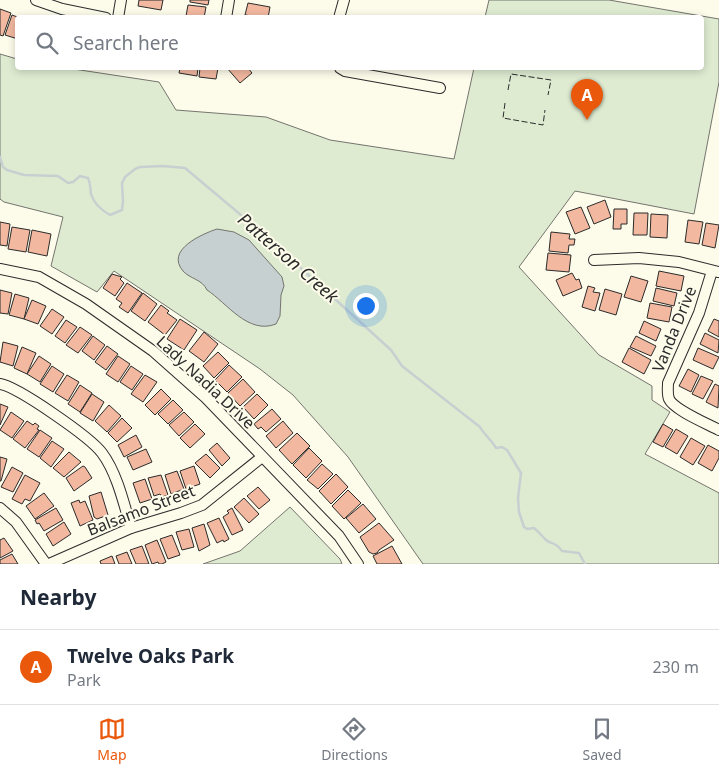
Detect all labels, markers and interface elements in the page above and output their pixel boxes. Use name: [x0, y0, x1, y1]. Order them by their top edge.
search box: [15, 15, 704, 70]
icon: search: [33, 29, 61, 57]
text: Search here: [73, 30, 179, 56]
pin: A: [571, 79, 603, 120]
water label: Patterson Creek: [233, 207, 345, 308]
street label: Vanda Drive: [647, 283, 701, 375]
your location: [353, 293, 379, 319]
street label: Lady Nadia Drive: [152, 331, 260, 433]
street label: Balsamo Street: [84, 479, 198, 541]
text: Nearby: [20, 583, 96, 611]
text: Twelve Oaks Park: [67, 643, 234, 669]
text: A: [30, 656, 42, 678]
text: 230 m: [652, 656, 699, 678]
text: Park: [67, 669, 101, 691]
tab: Map: [97, 715, 127, 764]
tab: Directions: [321, 715, 388, 764]
tab: Saved: [582, 715, 622, 764]

